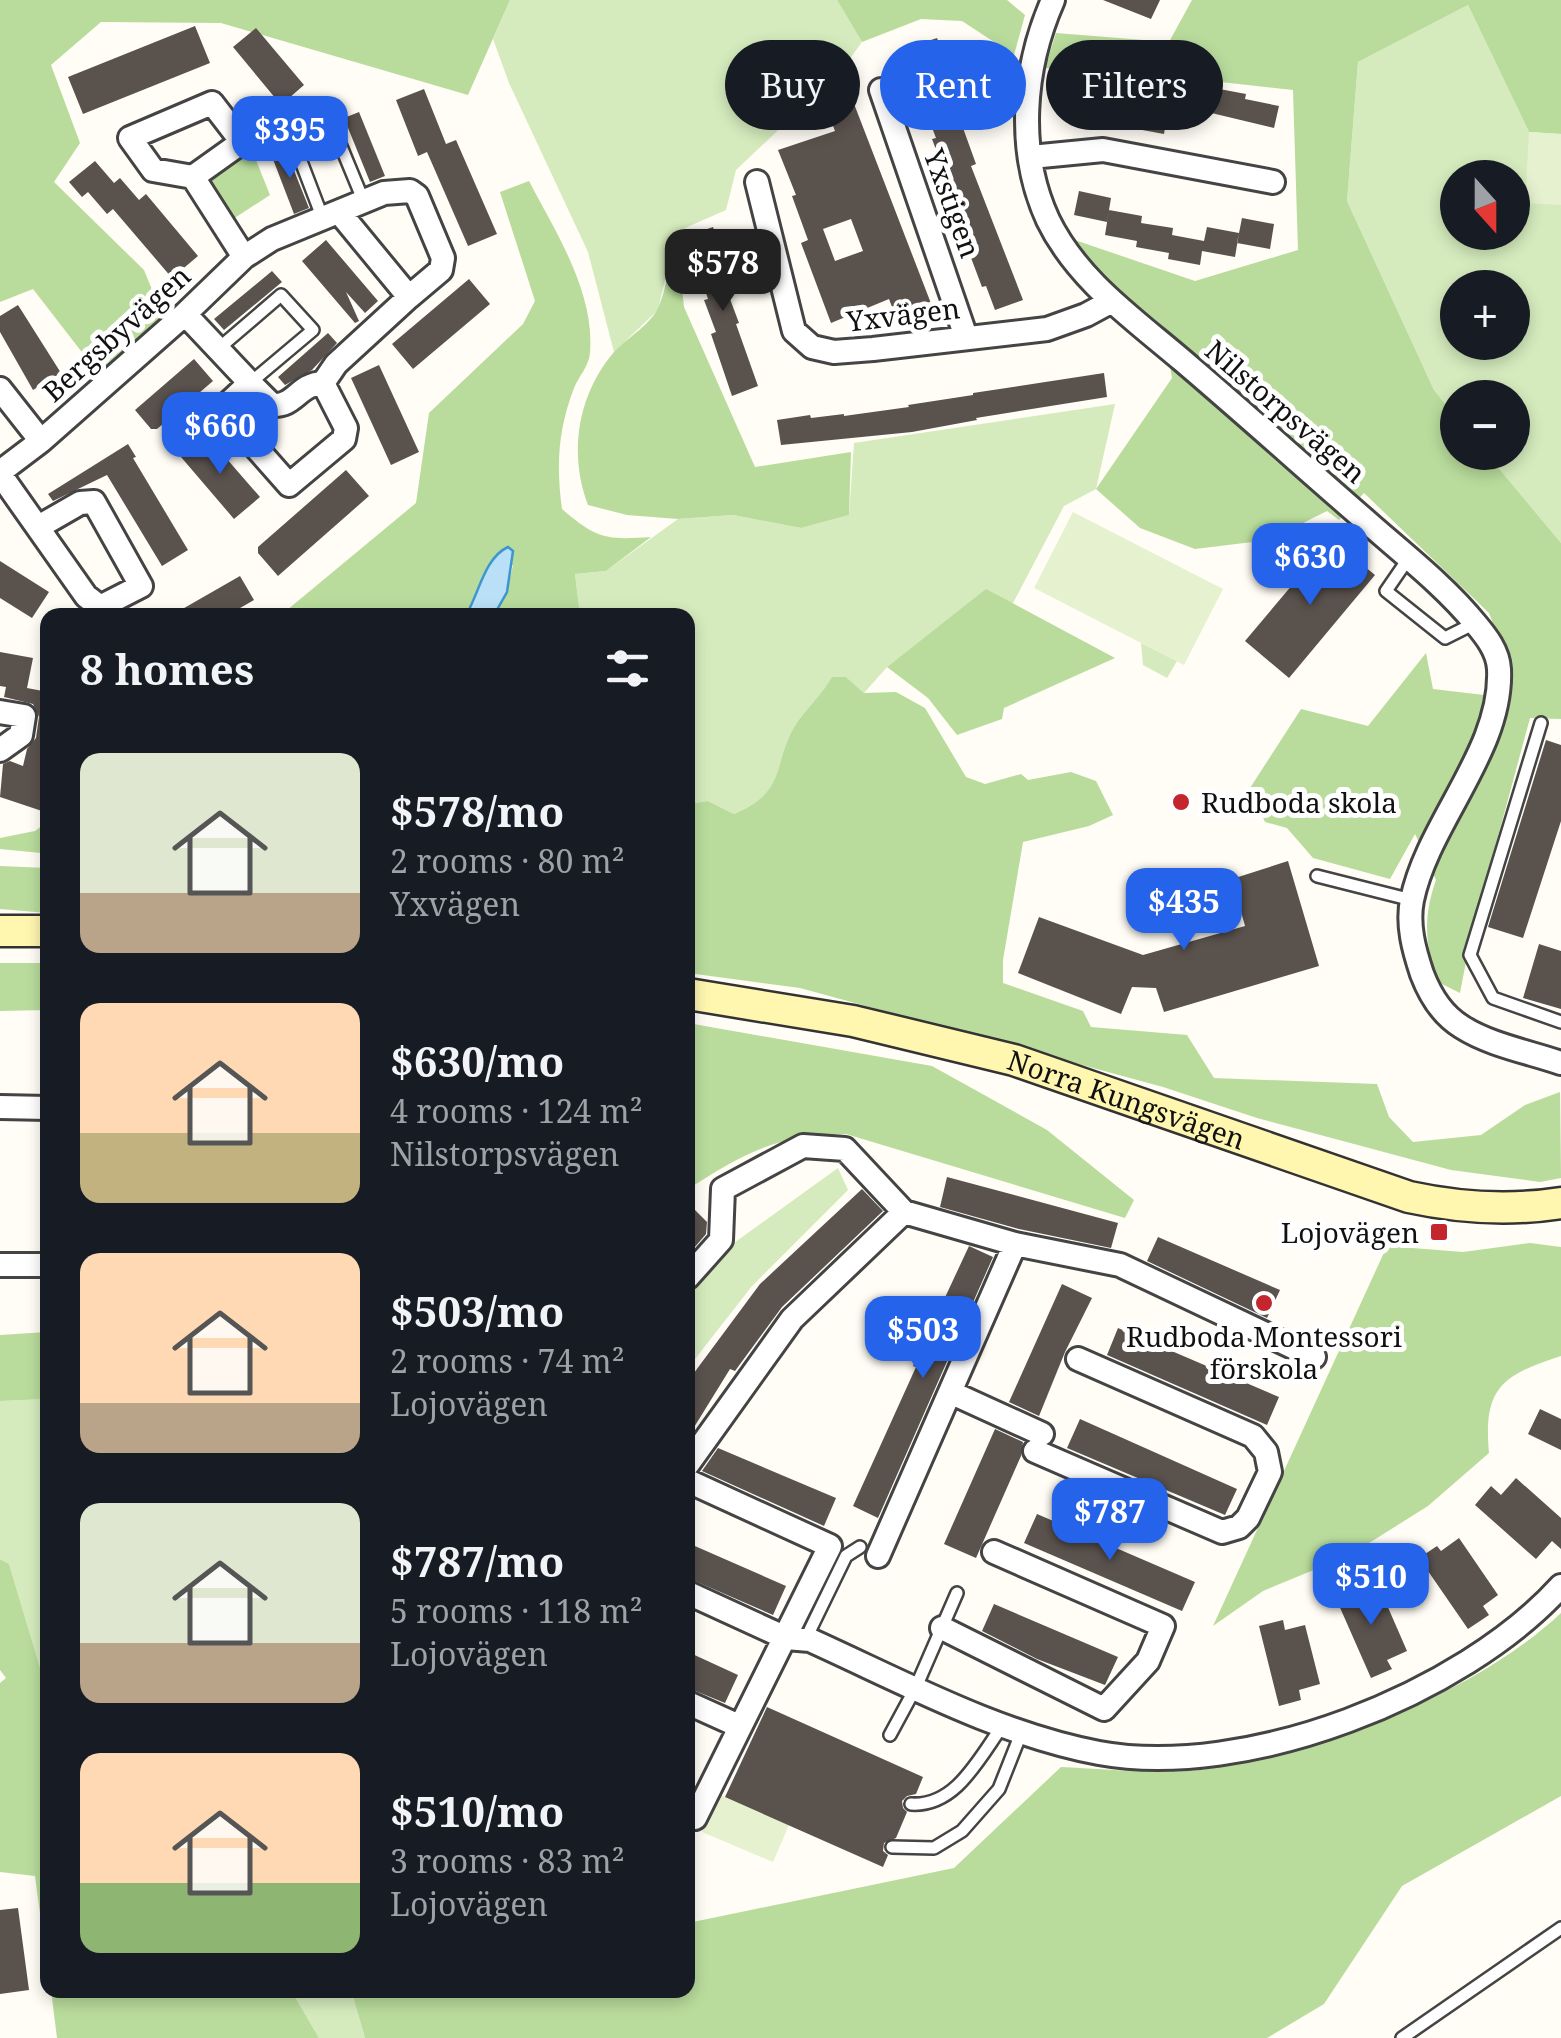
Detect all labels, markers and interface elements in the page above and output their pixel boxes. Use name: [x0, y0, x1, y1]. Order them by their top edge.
chip: Buy: [725, 40, 860, 130]
chip: Rent: [880, 40, 1026, 130]
chip: Filters: [1046, 40, 1223, 130]
pin: $395: [231, 96, 349, 181]
text: $395: [254, 107, 326, 150]
street label: Yxstigen: [915, 142, 990, 263]
north arrow: [1440, 160, 1530, 250]
map controls: [1440, 160, 1530, 470]
pin: $578: [664, 229, 782, 314]
text: $578: [687, 240, 759, 283]
street label: Bergsbyvägen: [34, 256, 198, 410]
button: +: [1440, 270, 1530, 360]
street label: Yxvägen: [843, 288, 962, 340]
street label: Nilstorpsvägen: [1198, 331, 1374, 491]
button: −: [1440, 380, 1530, 470]
pin: $660: [161, 392, 279, 477]
text: $660: [184, 403, 256, 446]
pin: $630: [1251, 523, 1369, 608]
text: $630: [1274, 534, 1346, 577]
text: 8 homes: [80, 640, 254, 697]
icon: filters: [600, 641, 655, 696]
text: $578/mo: [390, 782, 564, 839]
place label: Rudboda skola: [1201, 783, 1397, 821]
marker: Rudboda skola: [1170, 791, 1192, 813]
icon: home: [160, 793, 280, 913]
text: 2 rooms · 80 m²: [390, 839, 625, 882]
pin: $435: [1125, 868, 1243, 953]
text: $435: [1148, 879, 1220, 922]
text: Yxvägen: [390, 882, 520, 925]
text: $630/mo: [390, 1032, 564, 1089]
street label: Norra Kungsvägen: [1003, 1040, 1250, 1158]
icon: home: [160, 1043, 280, 1163]
text: 4 rooms · 124 m²: [390, 1089, 643, 1132]
text: Nilstorpsvägen: [390, 1132, 619, 1175]
place label: Lojovägen: [1281, 1213, 1419, 1251]
marker: Lojovägen: [1428, 1221, 1450, 1243]
text: $503/mo: [390, 1282, 564, 1339]
marker: Rudboda Montessori förskola: [1253, 1292, 1275, 1314]
icon: home: [160, 1293, 280, 1413]
pin: $503: [864, 1296, 982, 1381]
text: $503: [887, 1307, 959, 1350]
place label: Rudboda Montessori förskola: [1126, 1317, 1402, 1387]
text: 2 rooms · 74 m²: [390, 1339, 625, 1382]
text: Lojovägen: [390, 1382, 548, 1425]
pin: $787: [1051, 1478, 1169, 1563]
text: $787: [1074, 1489, 1146, 1532]
text: $787/mo: [390, 1532, 564, 1589]
icon: home: [160, 1543, 280, 1663]
pin: $510: [1312, 1543, 1430, 1628]
text: $510: [1335, 1554, 1407, 1597]
text: 5 rooms · 118 m²: [390, 1589, 643, 1632]
text: Lojovägen: [390, 1632, 548, 1675]
text: $510/mo: [390, 1782, 564, 1839]
icon: home: [160, 1793, 280, 1913]
text: 3 rooms · 83 m²: [390, 1839, 625, 1882]
text: Lojovägen: [390, 1882, 548, 1925]

